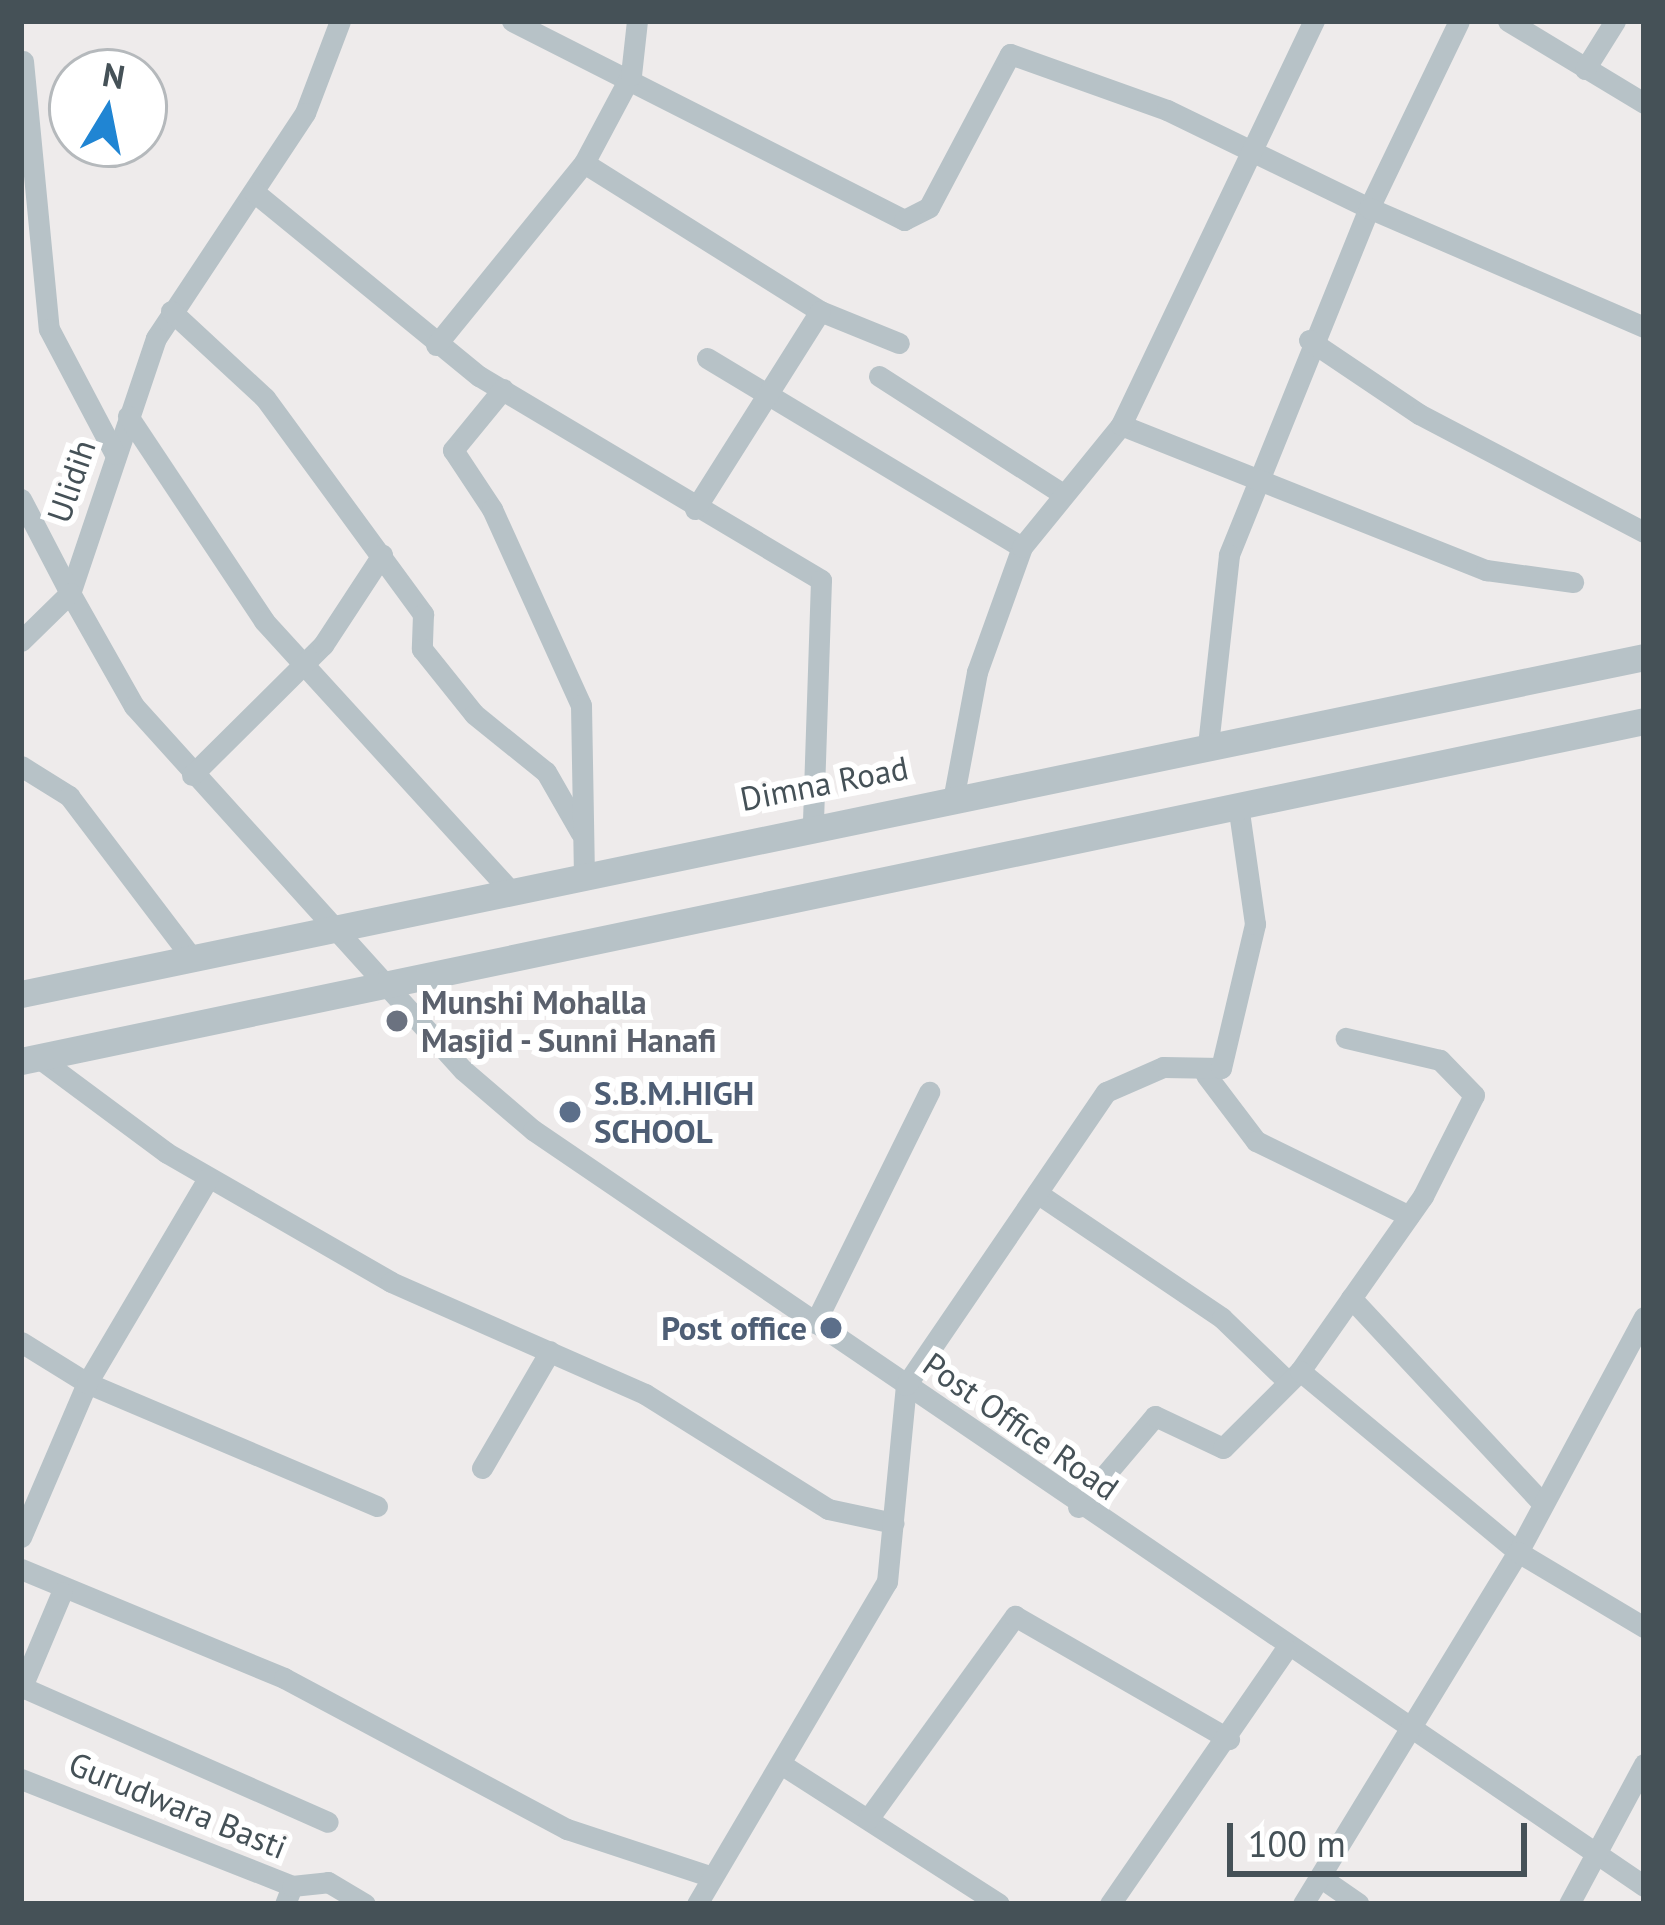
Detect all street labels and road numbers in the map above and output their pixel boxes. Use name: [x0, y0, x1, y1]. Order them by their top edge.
street label: Ulidih: [38, 435, 104, 527]
street label: Dimna Road: [737, 747, 911, 819]
street label: Post Office Road: [916, 1344, 1126, 1508]
street label: Gurudwara Basti: [63, 1743, 293, 1867]

